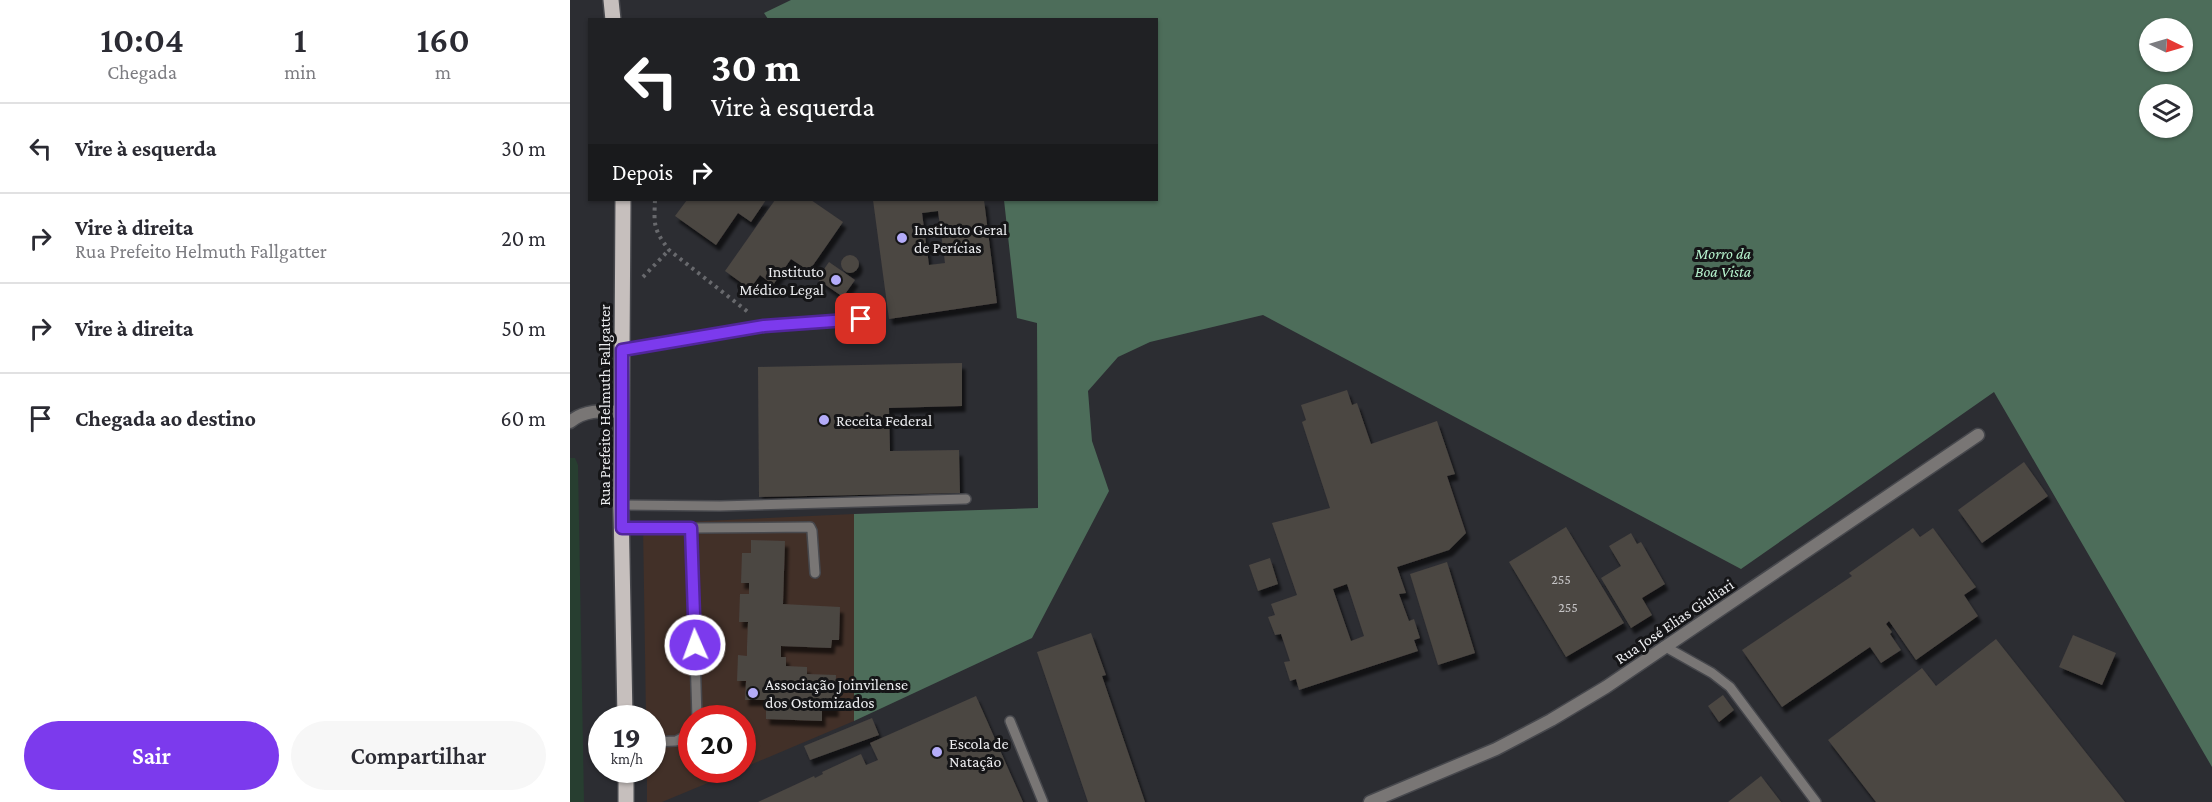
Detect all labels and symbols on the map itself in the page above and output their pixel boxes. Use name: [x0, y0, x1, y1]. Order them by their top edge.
north arrow: [2139, 18, 2193, 72]
place label: Instituto Geral de Perícias: [914, 221, 1007, 256]
marker: Instituto Geral de Perícias: [895, 231, 909, 245]
park label: Morro da Boa Vista: [1694, 245, 1752, 280]
place label: Instituto Médico Legal: [739, 263, 824, 299]
marker: Instituto Médico Legal: [829, 273, 843, 287]
pin: [835, 293, 886, 344]
street label: Rua Prefeito Helmuth Fallgatter: [596, 304, 614, 506]
place label: Receita Federal: [836, 412, 932, 429]
marker: Receita Federal: [817, 413, 831, 427]
house number: 255: [1551, 571, 1571, 587]
street label: Rua José Elias Giuliari: [1612, 576, 1737, 668]
house number: 255: [1558, 599, 1578, 615]
position arrow: [663, 613, 727, 677]
place label: Associação Joinvilense dos Ostomizados: [765, 676, 908, 711]
marker: Associação Joinvilense dos Ostomizados: [746, 686, 760, 700]
speed limit sign: 20: [678, 705, 756, 783]
place label: Escola de Natação: [949, 735, 1009, 771]
marker: Escola de Natação: [930, 745, 944, 759]

